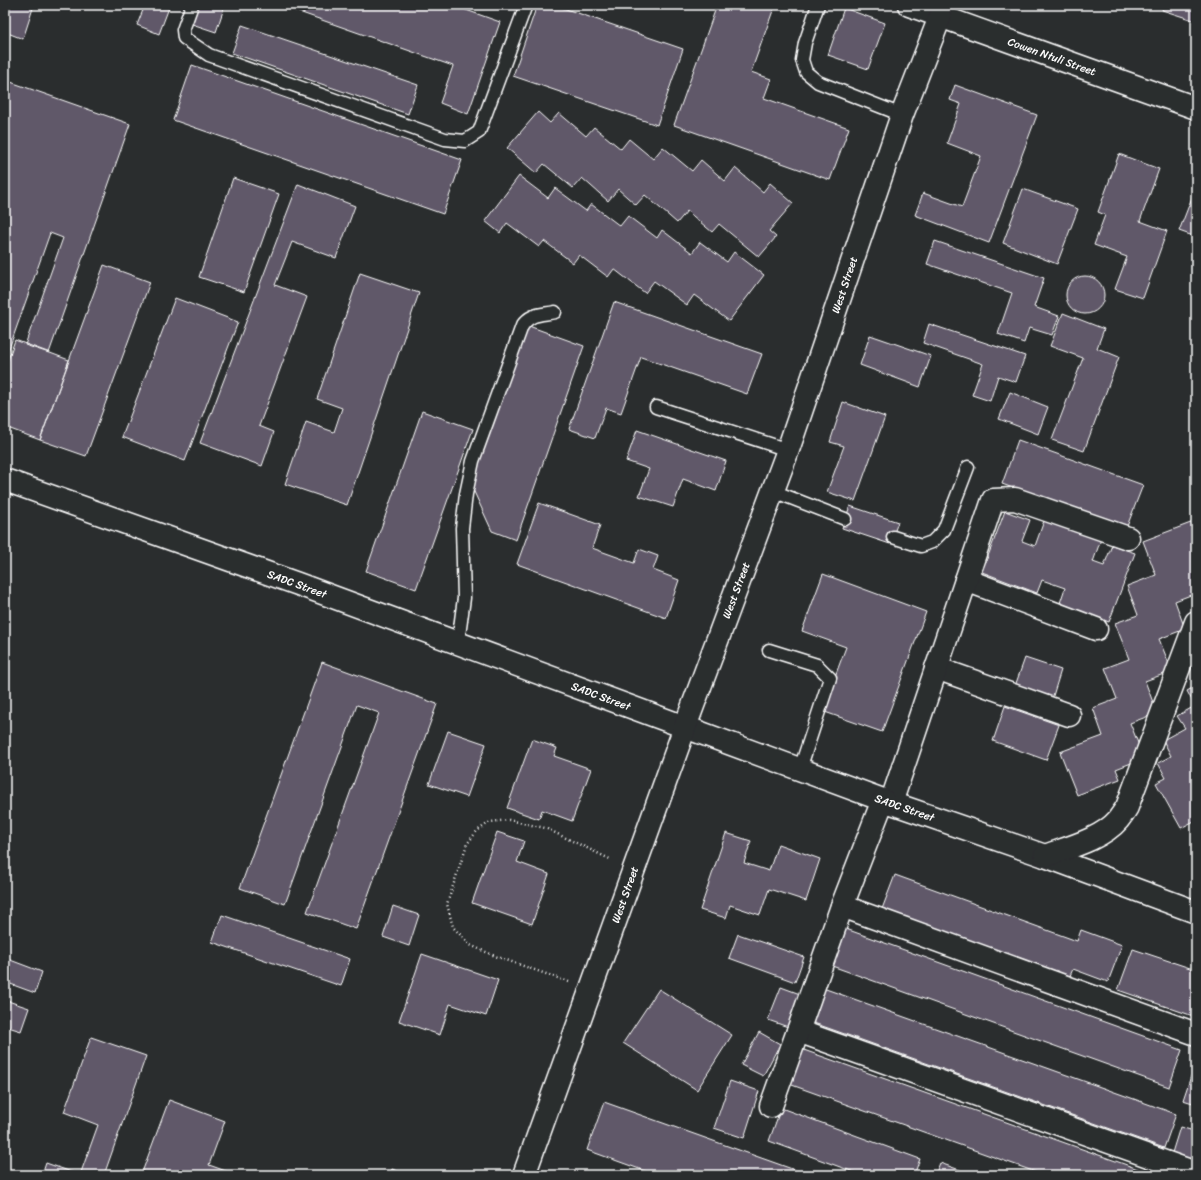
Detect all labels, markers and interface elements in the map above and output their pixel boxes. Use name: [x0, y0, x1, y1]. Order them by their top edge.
street label: Cowen Ntuli Street: [1005, 32, 1099, 81]
street label: West Street: [826, 254, 863, 316]
street label: West Street: [717, 559, 756, 621]
street label: SADC Street: [265, 565, 330, 604]
street label: SADC Street: [568, 677, 634, 716]
street label: SADC Street: [872, 789, 938, 827]
street label: West Street: [606, 864, 644, 926]

